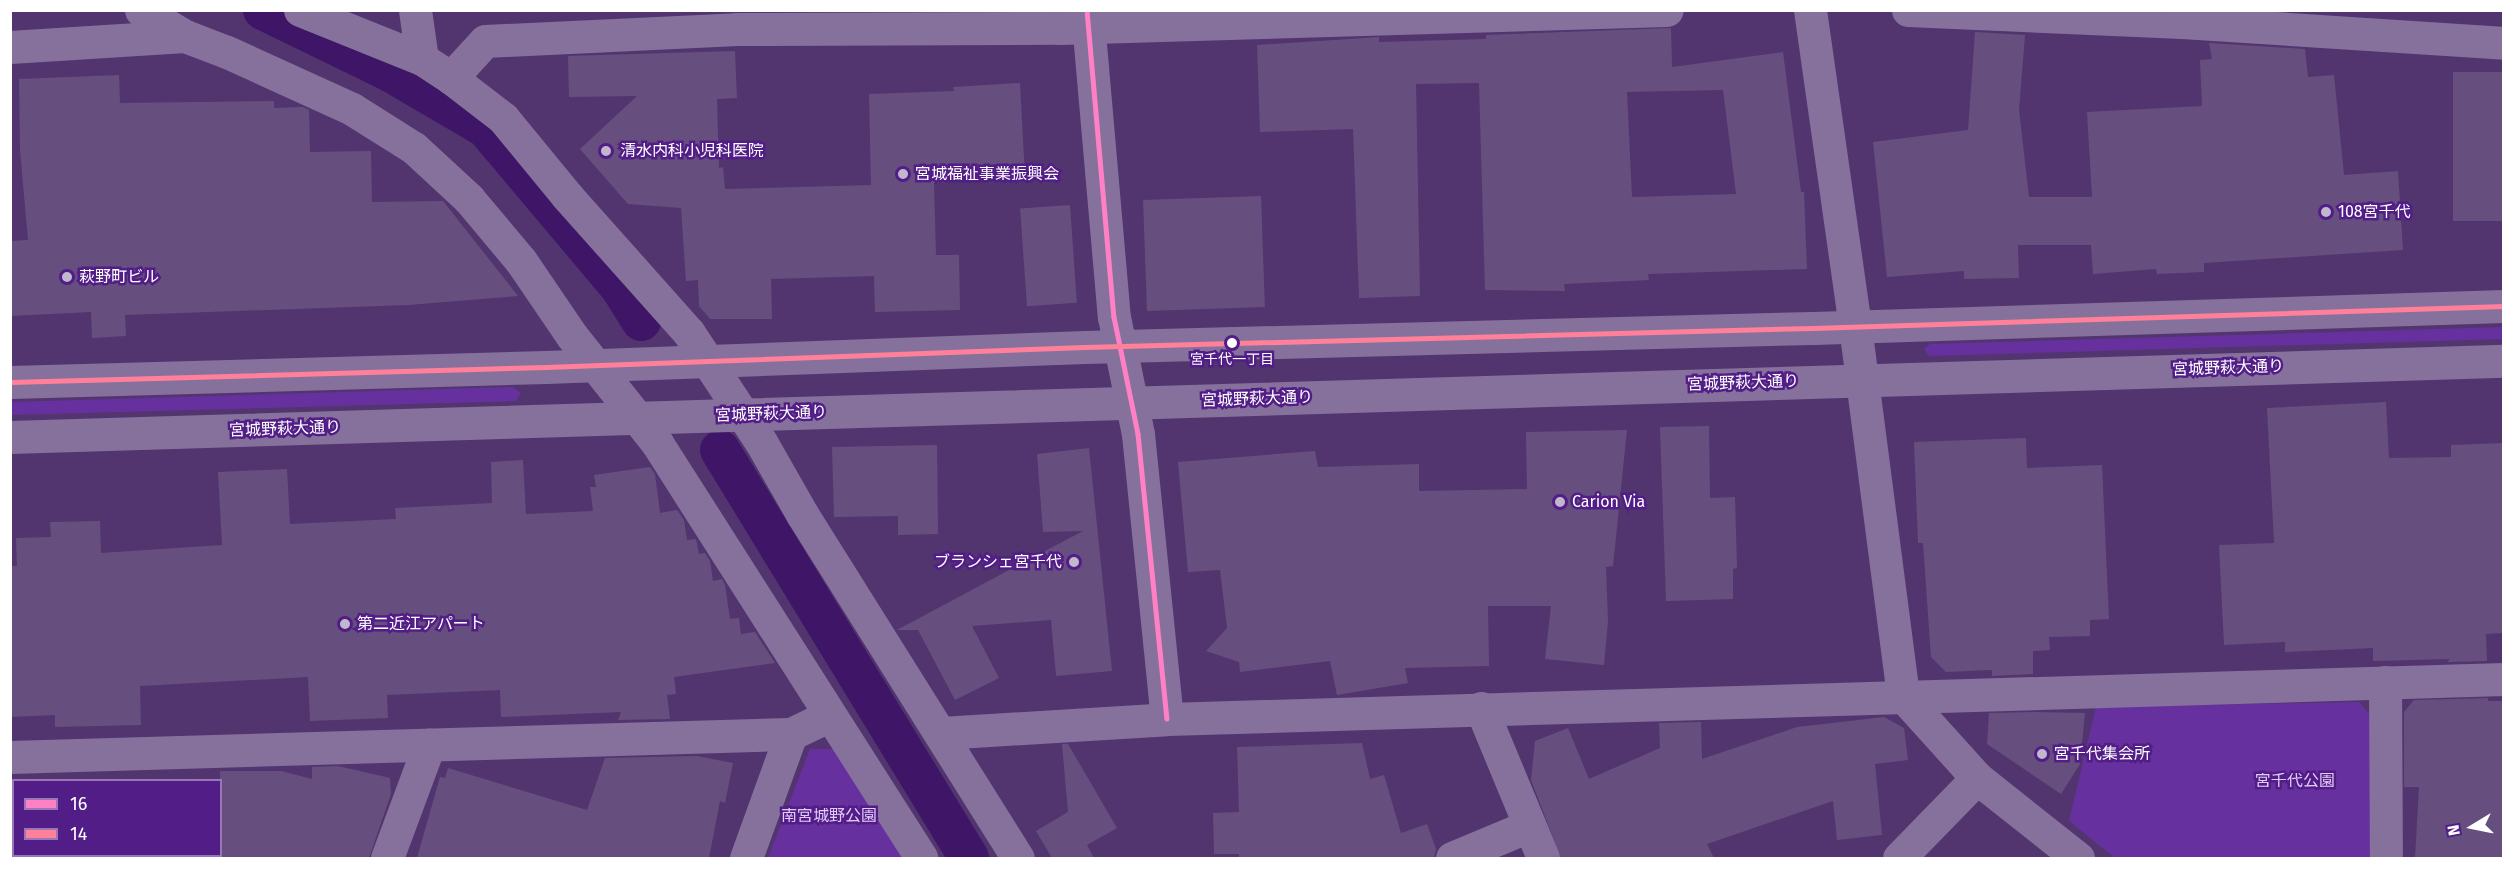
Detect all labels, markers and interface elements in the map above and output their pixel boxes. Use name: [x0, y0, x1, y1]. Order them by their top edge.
place label: 清水内科小児科医院: [620, 141, 764, 161]
marker: 清水内科小児科医院: [597, 142, 615, 160]
place label: 宮城福祉事業振興会: [915, 164, 1059, 184]
marker: 宮城福祉事業振興会: [896, 167, 910, 181]
place label: 108宮千代: [2338, 202, 2411, 222]
marker: 108宮千代: [2319, 205, 2333, 219]
place label: 萩野町ビル: [79, 267, 159, 287]
marker: 萩野町ビル: [60, 270, 74, 284]
marker: 宮千代一丁目: [1226, 337, 1238, 349]
place label: 宮千代一丁目: [1190, 352, 1274, 368]
street label: 宮城野萩大通り: [2172, 356, 2284, 380]
street label: 宮城野萩大通り: [1687, 371, 1799, 395]
street label: 宮城野萩大通り: [1201, 387, 1313, 411]
street label: 宮城野萩大通り: [715, 402, 827, 426]
street label: 宮城野萩大通り: [229, 417, 341, 441]
place label: Carion Via: [1572, 492, 1645, 512]
marker: Carion Via: [1553, 495, 1567, 509]
place label: ブランシェ宮千代: [934, 552, 1062, 572]
marker: ブランシェ宮千代: [1067, 555, 1081, 569]
place label: 第二近江アパート: [357, 614, 485, 634]
marker: 第二近江アパート: [338, 617, 352, 631]
place label: 宮千代集会所: [2054, 744, 2150, 764]
marker: 宮千代集会所: [2035, 747, 2049, 761]
park label: 宮千代公園: [2255, 771, 2335, 791]
legend: [12, 779, 222, 857]
text: 16: [70, 793, 87, 815]
north arrow: [2442, 797, 2502, 857]
park label: 南宮城野公園: [781, 806, 877, 826]
text: 14: [70, 823, 87, 845]
text: N: [2444, 823, 2464, 837]

